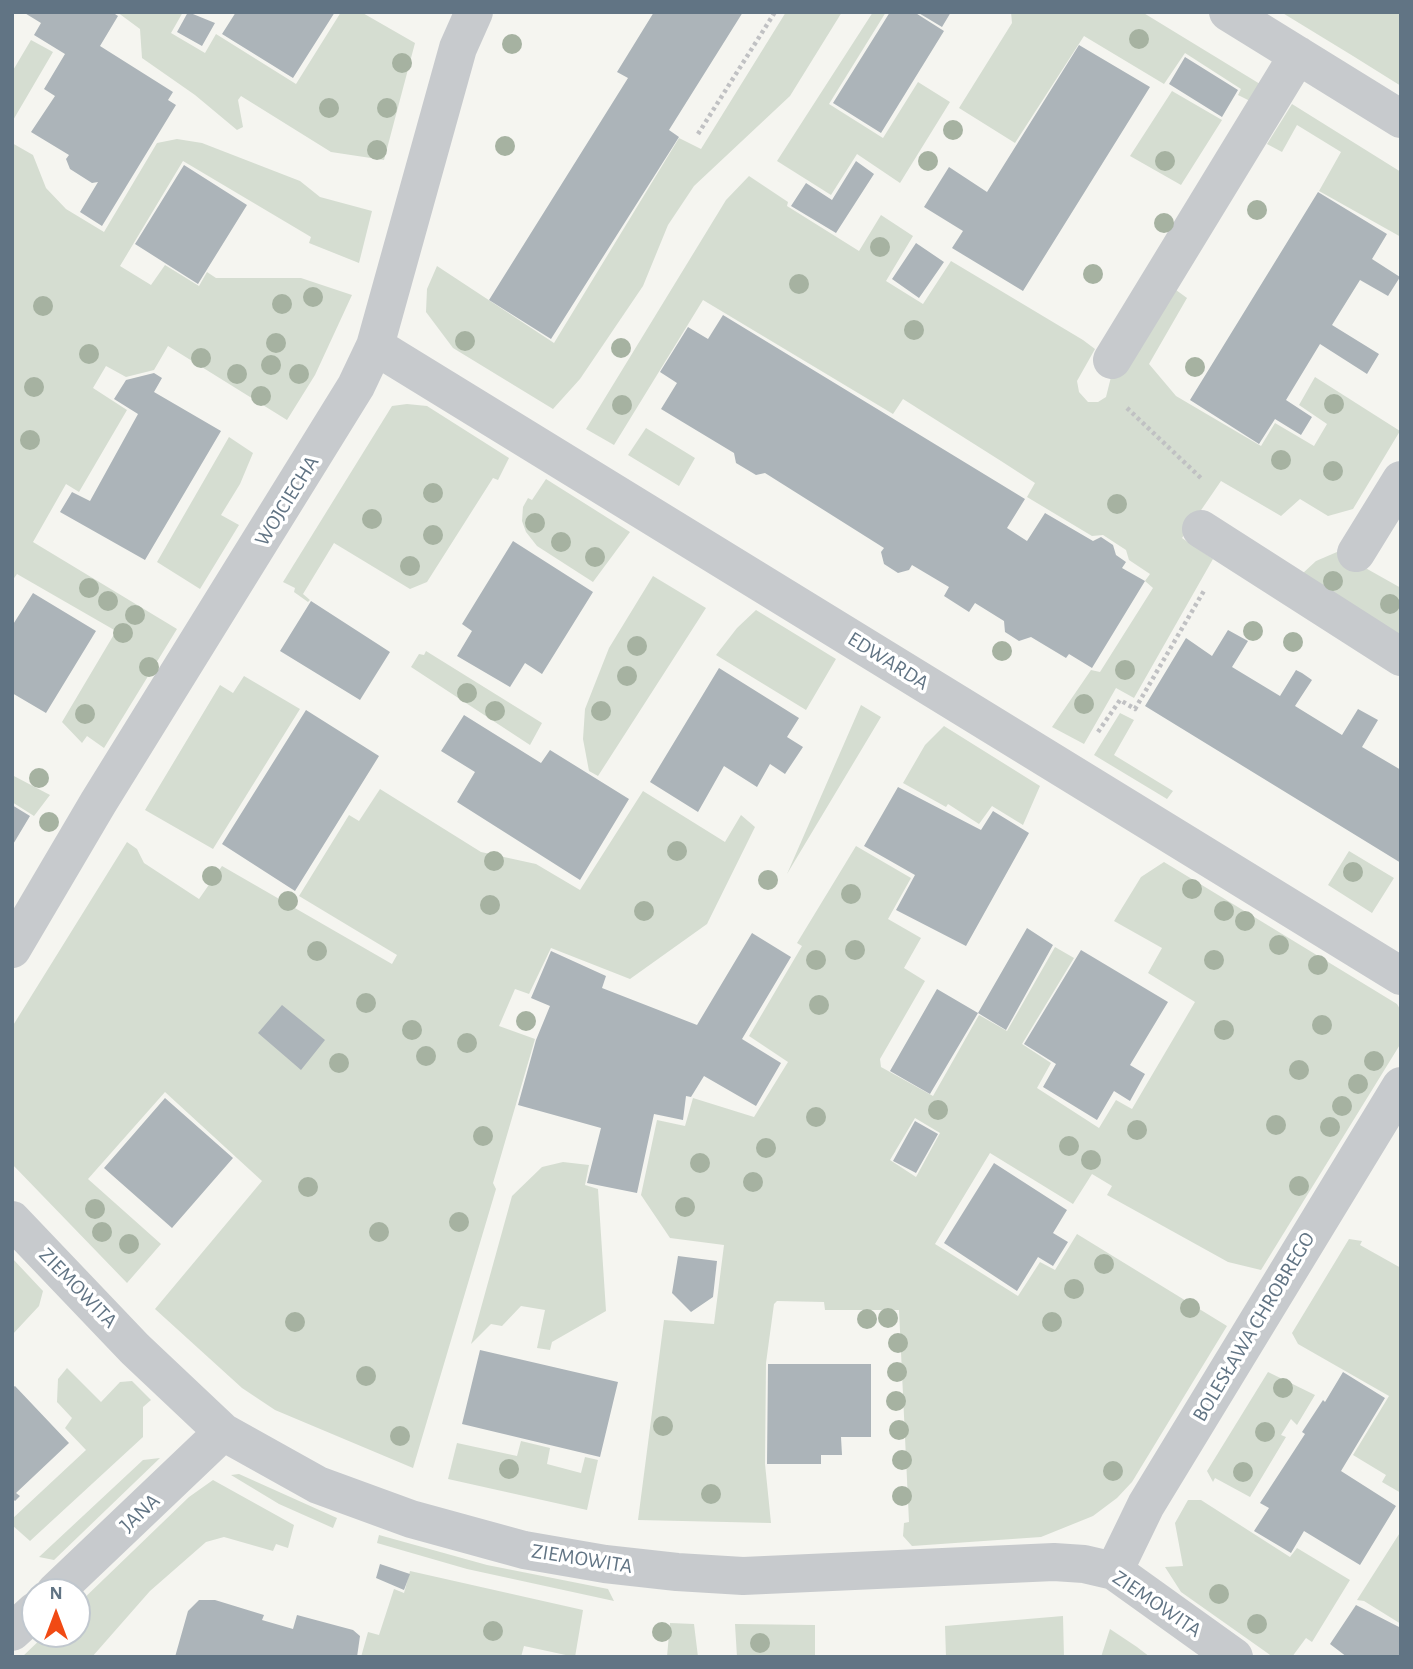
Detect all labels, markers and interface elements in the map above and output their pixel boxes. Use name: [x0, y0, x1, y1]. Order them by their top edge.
street label: WOJCIECHA: [249, 451, 325, 551]
street label: EDWARDA: [843, 626, 933, 696]
street label: BOLESŁAWA CHROBREGO: [1187, 1228, 1321, 1426]
street label: ZIEMOWITA: [34, 1243, 122, 1333]
street label: JANA: [115, 1488, 165, 1538]
street label: ZIEMOWITA: [530, 1539, 634, 1579]
street label: ZIEMOWITA: [1108, 1565, 1206, 1643]
north arrow: [21, 1578, 91, 1648]
text: N: [49, 1584, 63, 1603]

